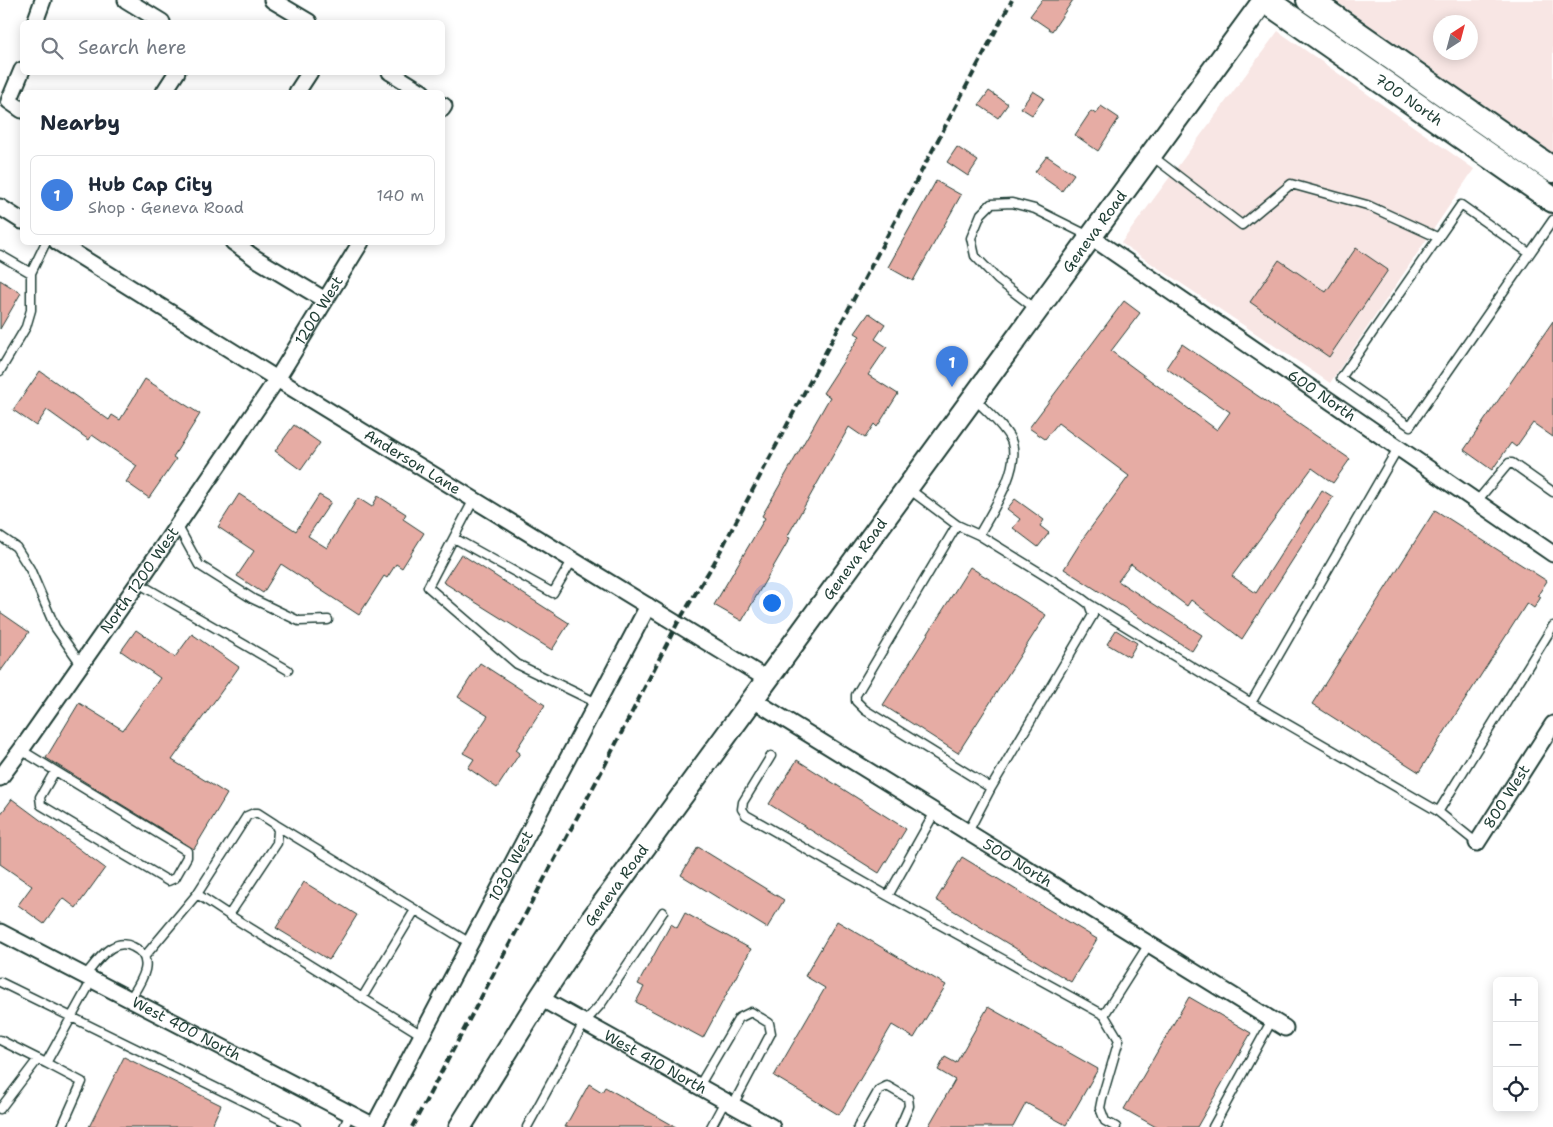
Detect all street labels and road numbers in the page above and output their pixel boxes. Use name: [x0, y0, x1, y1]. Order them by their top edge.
street label: 700 North: [1371, 69, 1447, 130]
street label: Geneva Road: [1058, 186, 1132, 277]
street label: 1200 West: [290, 272, 348, 349]
street label: 600 North: [1284, 365, 1360, 426]
street label: Anderson Lane: [360, 425, 464, 499]
street label: Geneva Road: [818, 514, 892, 604]
street label: North 1200 West: [96, 523, 183, 637]
street label: 800 West: [1479, 761, 1534, 832]
street label: 1030 West: [484, 827, 538, 905]
street label: 500 North: [979, 834, 1056, 892]
street label: Geneva Road: [580, 840, 654, 930]
street label: West 400 North: [129, 992, 244, 1065]
street label: West 410 North: [600, 1026, 710, 1099]

